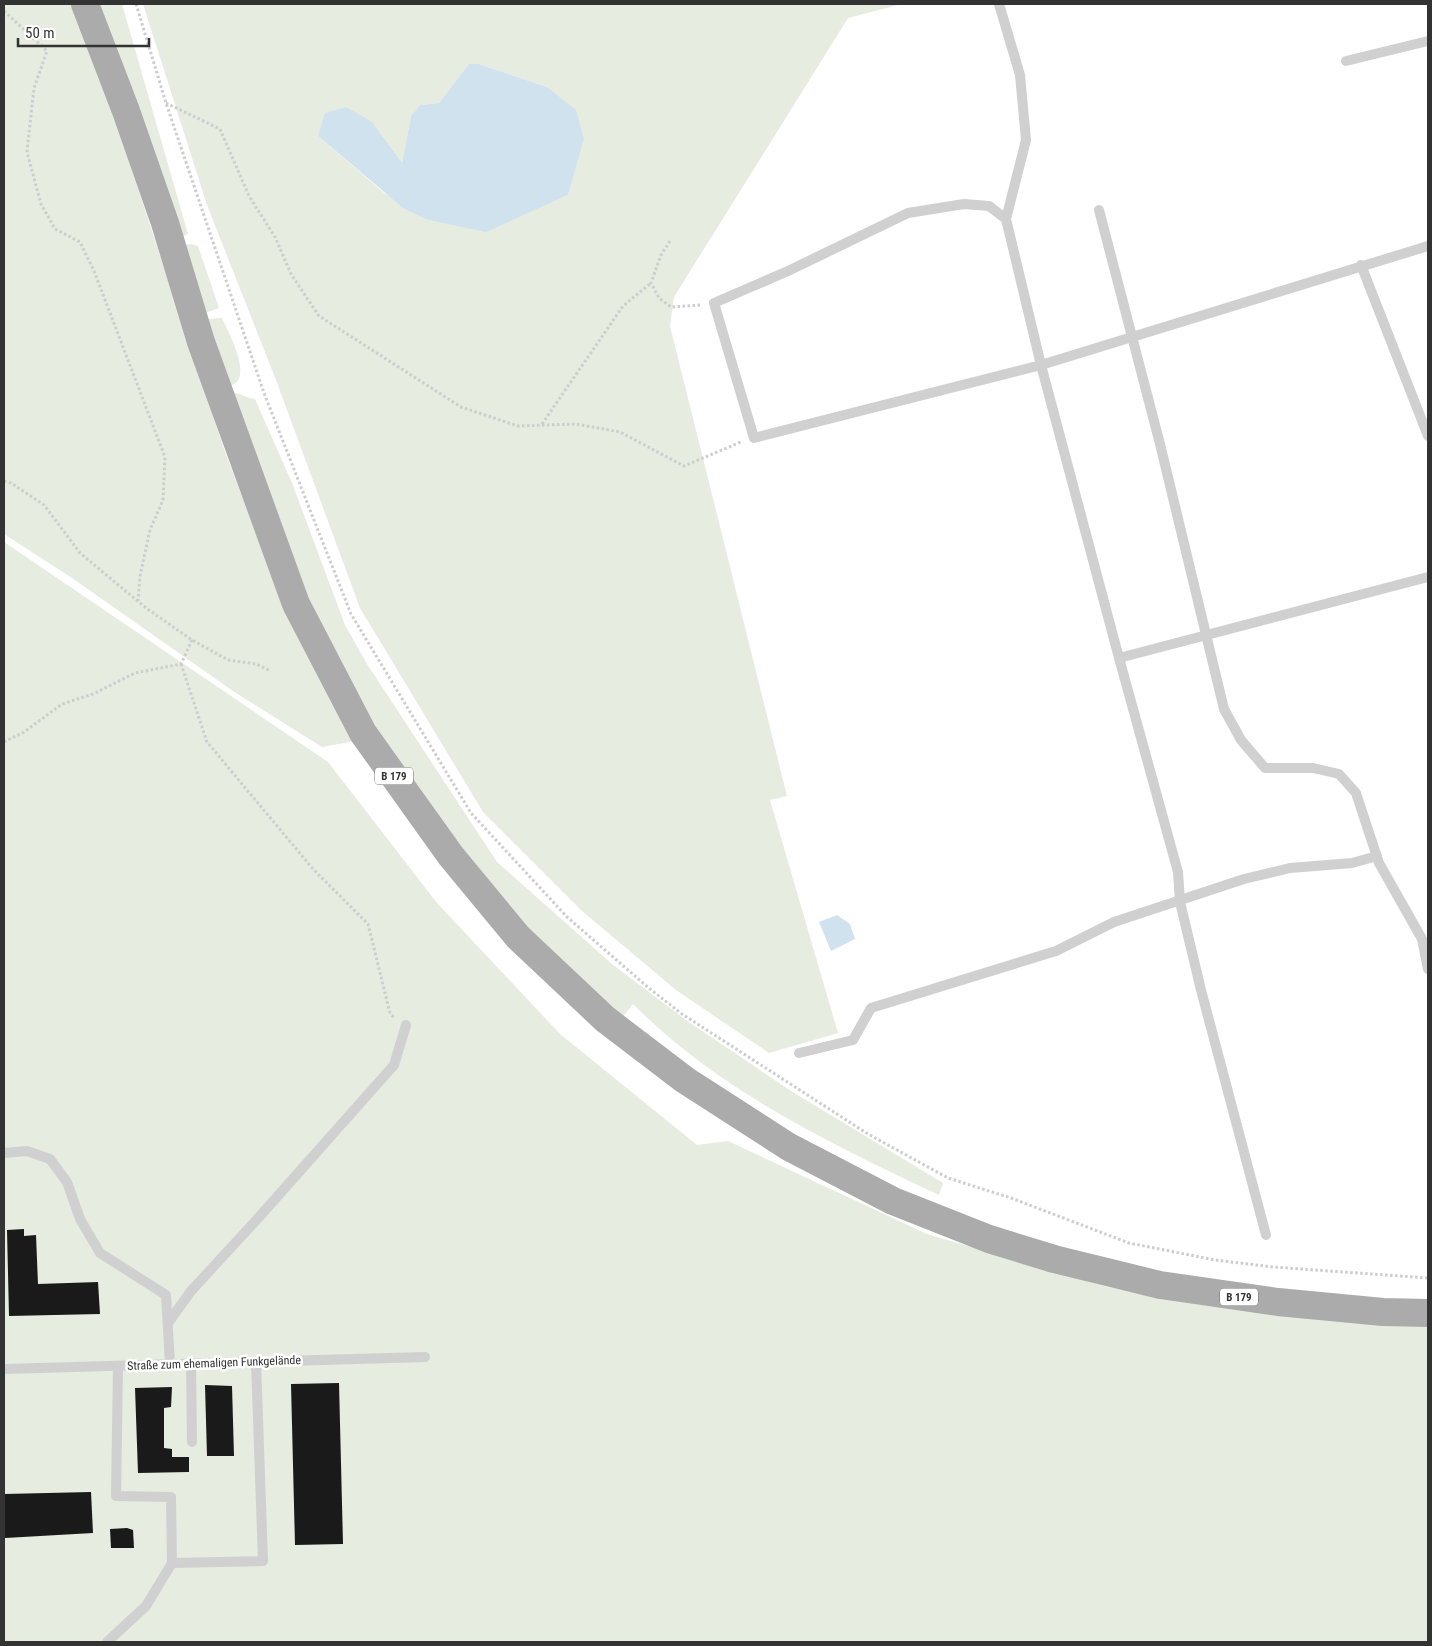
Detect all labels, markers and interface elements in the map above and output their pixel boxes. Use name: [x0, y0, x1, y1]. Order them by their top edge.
scale bar: [18, 15, 149, 47]
text: 50 m: [25, 24, 55, 42]
road number: B 179: [375, 768, 413, 784]
road number: B 179: [1220, 1288, 1258, 1305]
street label: Straße zum ehemaligen Funkgelände: [127, 1353, 301, 1373]

